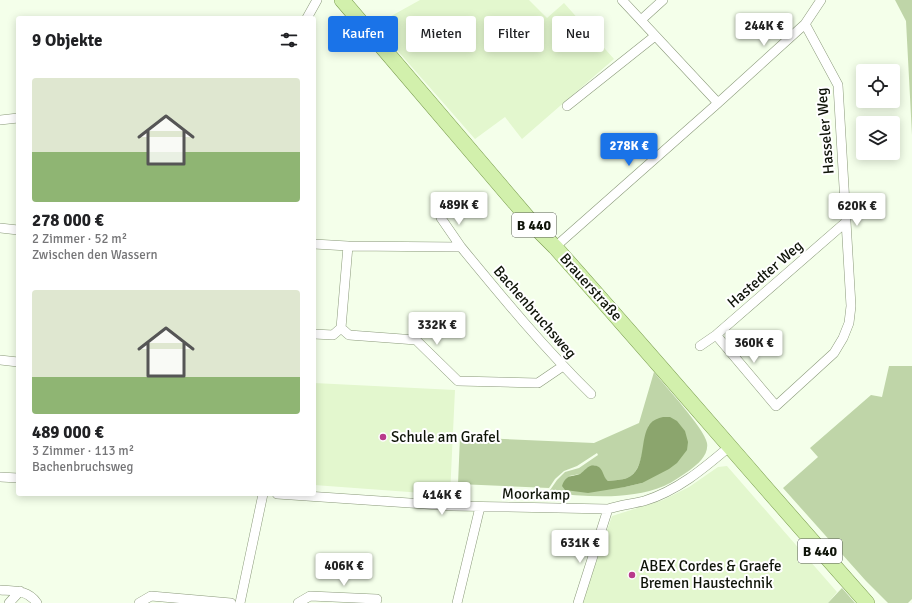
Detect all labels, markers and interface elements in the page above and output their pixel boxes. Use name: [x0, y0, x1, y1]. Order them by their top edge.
pin: 244K €: [731, 13, 797, 47]
chip: Kaufen: [328, 16, 398, 52]
chip: Mieten: [406, 16, 476, 52]
chip: Filter: [484, 16, 544, 52]
chip: Neu: [552, 16, 604, 52]
text: 244K €: [744, 18, 784, 34]
icon: filters: [278, 29, 300, 51]
text: 9 Objekte: [32, 30, 103, 51]
map controls: [856, 64, 900, 160]
button: locate: [856, 64, 900, 108]
street label: Hasseler Weg: [812, 87, 838, 175]
icon: home: [130, 104, 202, 176]
button: layers: [856, 116, 900, 160]
pin: 278K €: [596, 133, 662, 167]
text: 278K €: [609, 138, 649, 154]
pin: 489K €: [426, 192, 492, 226]
pin: 620K €: [824, 193, 890, 227]
text: 489K €: [439, 197, 479, 213]
text: 620K €: [837, 198, 877, 214]
text: 278 000 €: [32, 210, 104, 231]
road number: B 440: [512, 213, 556, 237]
text: 2 Zimmer · 52 m²: [32, 231, 127, 247]
street label: Hastedter Weg: [724, 236, 806, 312]
text: Zwischen den Wassern: [32, 247, 158, 263]
street label: Brauerstraße: [556, 249, 626, 325]
street label: Bachenbruchsweg: [490, 262, 580, 362]
pin: 332K €: [404, 312, 470, 346]
icon: home: [130, 316, 202, 388]
text: 332K €: [417, 317, 457, 333]
pin: 360K €: [721, 330, 787, 364]
text: 360K €: [734, 335, 774, 351]
text: 489 000 €: [32, 422, 104, 443]
place label: Schule am Grafel: [391, 428, 500, 446]
marker: Schule am Grafel: [378, 432, 388, 442]
text: 3 Zimmer · 113 m²: [32, 443, 134, 459]
text: Bachenbruchsweg: [32, 459, 133, 475]
pin: 414K €: [409, 482, 475, 516]
street label: Moorkamp: [502, 484, 570, 504]
text: 414K €: [422, 487, 462, 503]
pin: 631K €: [547, 530, 613, 564]
text: 631K €: [560, 535, 600, 551]
road number: B 440: [798, 539, 842, 563]
pin: 406K €: [311, 553, 377, 587]
place label: ABEX Cordes & Graefe Bremen Haustechnik: [640, 557, 781, 592]
text: 406K €: [324, 558, 364, 574]
marker: ABEX Cordes & Graefe Bremen Haustechnik: [627, 570, 637, 580]

